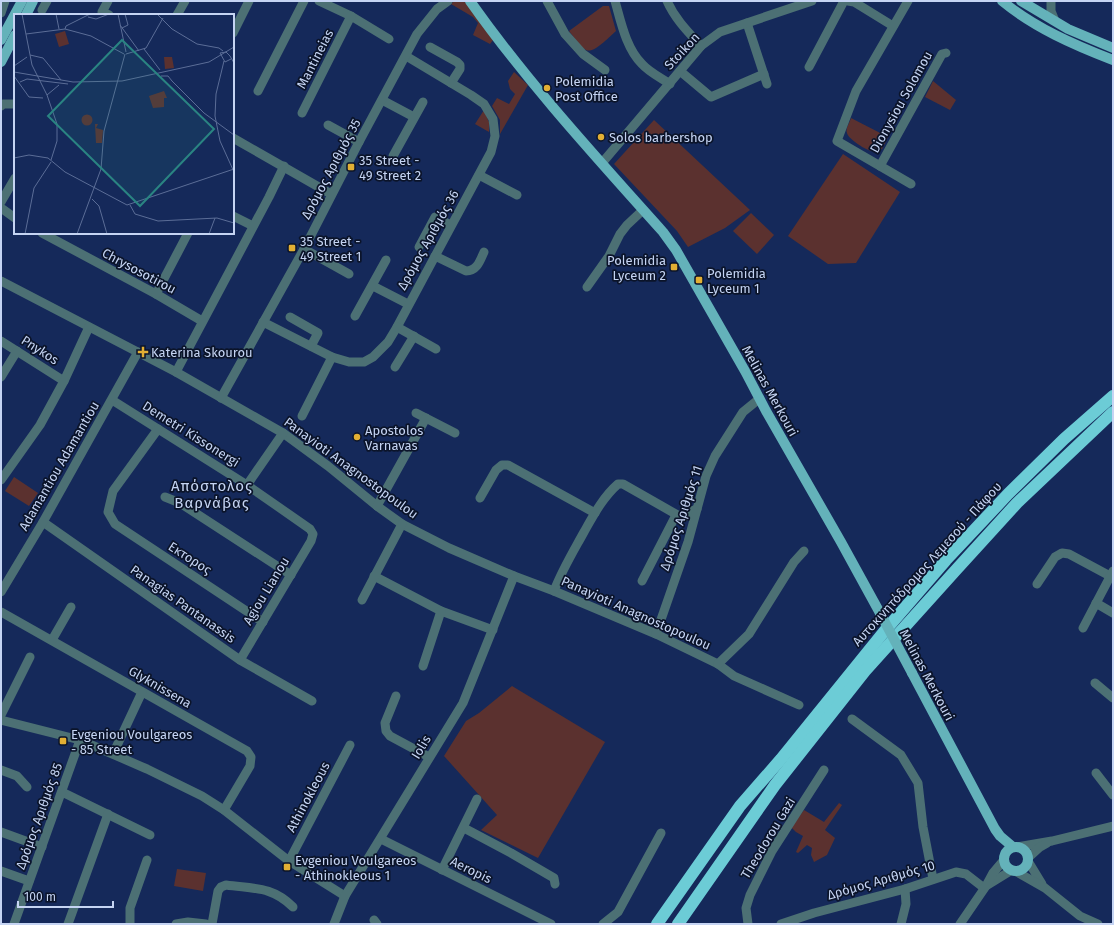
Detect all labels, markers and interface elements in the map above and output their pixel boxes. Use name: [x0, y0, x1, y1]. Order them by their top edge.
inset map: [14, 14, 234, 234]
street label: Mantineias: [294, 27, 336, 91]
street label: Stoikon: [661, 30, 703, 72]
street label: Dionysiou Solomou: [867, 48, 935, 156]
place label: Polemidia Post Office: [555, 74, 618, 104]
marker: Polemidia Post Office: [542, 83, 552, 93]
street label: Δρόμος Αριθμός 35: [298, 116, 364, 222]
place label: Solos barbershop: [609, 130, 713, 145]
marker: Solos barbershop: [596, 132, 606, 142]
place label: 35 Street - 49 Street 2: [359, 153, 421, 183]
marker: 35 Street - 49 Street 2: [346, 162, 356, 172]
street label: Δρόμος Αριθμός 36: [394, 187, 462, 293]
place label: 35 Street - 49 Street 1: [300, 234, 361, 264]
marker: 35 Street - 49 Street 1: [287, 243, 297, 253]
street label: Chrysosotirou: [99, 245, 179, 297]
place label: Polemidia Lyceum 2: [607, 253, 666, 283]
marker: Polemidia Lyceum 2: [669, 262, 679, 272]
place label: Polemidia Lyceum 1: [707, 266, 766, 296]
marker: Polemidia Lyceum 1: [694, 275, 704, 285]
street label: Pnykos: [19, 332, 61, 368]
street label: Melinas Merkouri: [739, 343, 801, 439]
place label: Katerina Skourou: [151, 345, 253, 360]
marker: Katerina Skourou: [138, 347, 148, 357]
street label: Demetri Kissonergi: [140, 398, 242, 470]
street label: Adamantiou Adamantiou: [16, 399, 102, 533]
street label: Panayioti Anagnostopoulou: [281, 414, 421, 522]
place label: Apostolos Varnavas: [365, 423, 423, 453]
marker: Apostolos Varnavas: [352, 432, 362, 442]
street label: Δρόμος Αριθμός 11: [657, 464, 705, 572]
district label: Απόστολος Βαρνάβας: [171, 477, 253, 512]
street label: Αυτοκινητόδρομος Λεμεσού - Πάφου: [849, 479, 1005, 649]
street label: Εκτορος: [166, 539, 214, 577]
street label: Agiou Lianou: [240, 554, 292, 628]
street label: Panagias Pantanassis: [128, 562, 238, 646]
street label: Panayioti Anagnostopoulou: [559, 573, 713, 653]
street label: Melinas Merkouri: [897, 627, 957, 723]
street label: Glyknissena: [126, 663, 194, 711]
place label: Evgeniou Voulgareos - 85 Street: [71, 727, 192, 757]
street label: Iolis: [408, 732, 434, 762]
marker: Evgeniou Voulgareos - 85 Street: [58, 736, 68, 746]
street label: Athinokleous: [283, 759, 333, 835]
street label: Δρόμος Αριθμός 85: [13, 761, 65, 871]
street label: Theodorou Gazi: [738, 795, 798, 881]
place label: Evgeniou Voulgareos - Athinokleous 1: [295, 853, 416, 883]
street label: Aeropis: [448, 854, 494, 886]
street label: Δρόμος Αριθμός 10: [825, 857, 937, 903]
marker: Evgeniou Voulgareos - Athinokleous 1: [282, 862, 292, 872]
scale bar: [18, 883, 113, 909]
text: 100 m: [24, 890, 56, 904]

